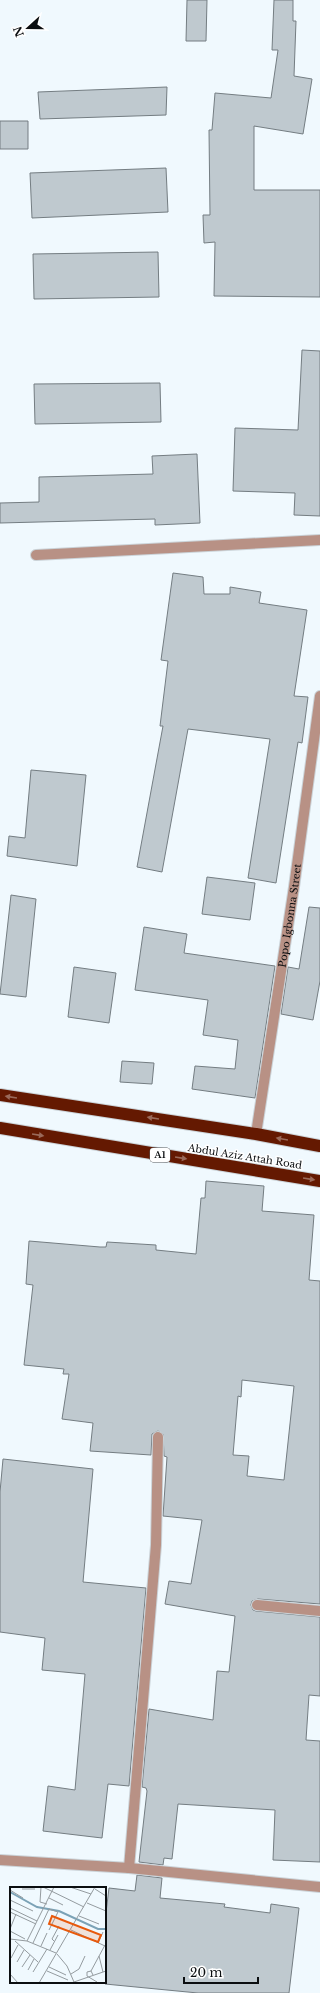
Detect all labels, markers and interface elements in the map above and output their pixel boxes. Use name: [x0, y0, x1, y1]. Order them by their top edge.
north arrow: [8, 8, 48, 48]
text: N: [10, 24, 27, 39]
street label: Popo Igbonna Street: [276, 863, 304, 968]
one-way arrow: [5, 1094, 17, 1100]
one-way arrow: [147, 1115, 159, 1121]
one-way arrow: [32, 1132, 45, 1138]
one-way arrow: [276, 1135, 288, 1141]
street label: Abdul Aziz Attah Road: [186, 1141, 303, 1172]
road number: A1: [150, 1148, 170, 1162]
one-way arrow: [174, 1155, 187, 1161]
one-way arrow: [303, 1176, 315, 1182]
inset map: [10, 1887, 106, 1983]
scale bar: [184, 1959, 258, 1985]
text: 20 m: [190, 1965, 222, 1980]

